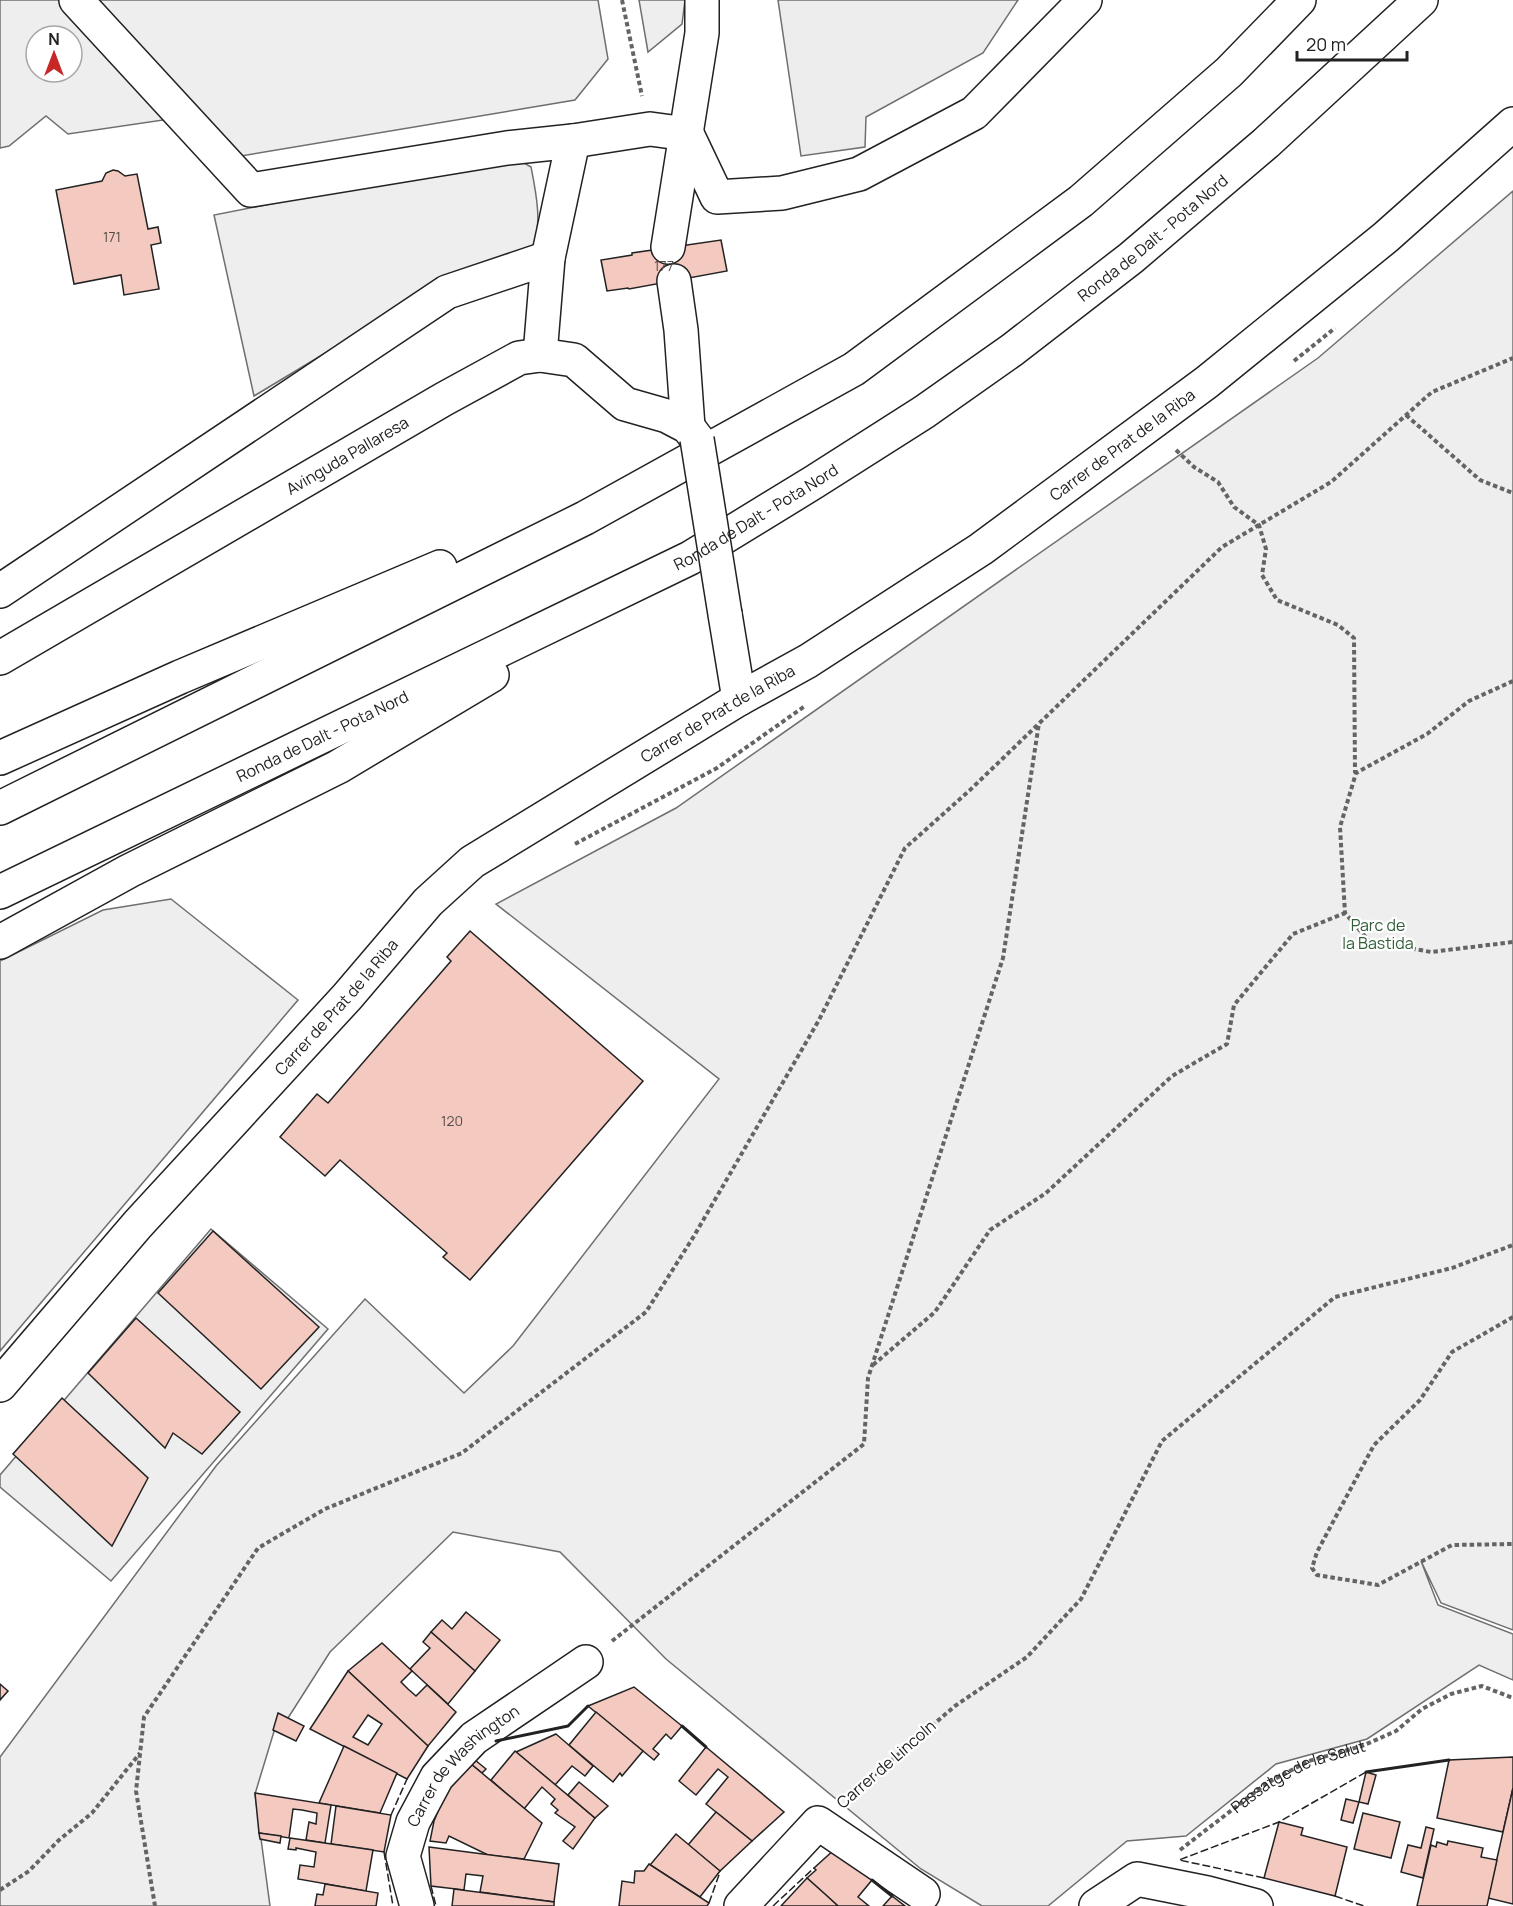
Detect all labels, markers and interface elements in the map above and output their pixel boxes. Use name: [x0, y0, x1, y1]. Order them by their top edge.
north arrow: [24, 24, 84, 84]
scale bar: [1297, 24, 1406, 62]
text: N: [48, 28, 60, 50]
text: 20 m: [1306, 32, 1346, 56]
street label: Ronda de Dalt - Pota Nord: [1073, 169, 1232, 306]
house number: 171: [103, 227, 121, 246]
house number: 177: [654, 256, 674, 275]
street label: Carrer de Prat de la Riba: [1045, 384, 1199, 506]
street label: Avinguda Pallaresa: [282, 411, 413, 500]
street label: Ronda de Dalt - Pota Nord: [670, 459, 842, 575]
street label: Carrer de Prat de la Riba: [636, 659, 799, 768]
street label: Ronda de Dalt - Pota Nord: [233, 685, 412, 787]
park label: Parc de la Bastida: [1342, 914, 1414, 954]
street label: Carrer de Prat de la Riba: [269, 934, 403, 1080]
house number: 120: [441, 1111, 463, 1130]
street label: Carrer de Washington: [401, 1699, 524, 1831]
street label: Carrer de Lincoln: [832, 1715, 940, 1813]
street label: Passatge de la Salut: [1226, 1735, 1368, 1818]

